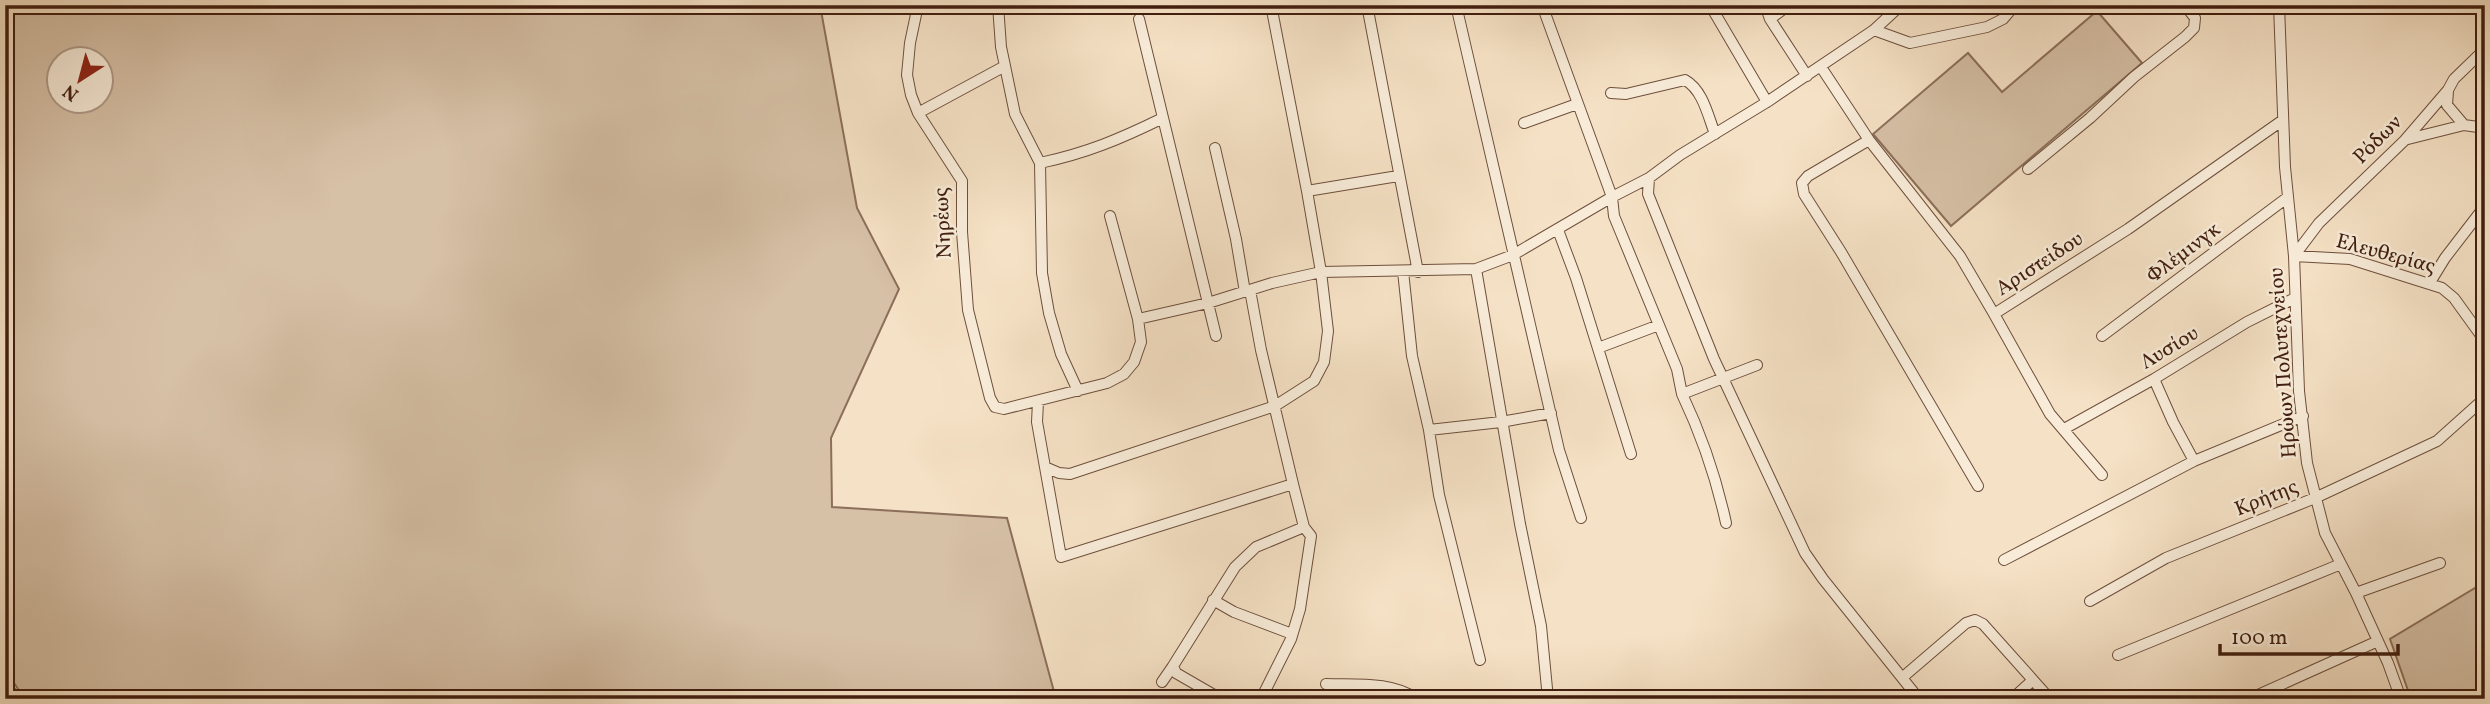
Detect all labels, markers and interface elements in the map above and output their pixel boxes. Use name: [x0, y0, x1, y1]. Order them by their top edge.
north arrow: [46, 46, 116, 116]
text: N: [58, 77, 84, 107]
street label: Ρόδων: [2347, 109, 2409, 171]
street label: Νηρέως: [927, 187, 960, 259]
street label: Φλέμινγκ: [2141, 215, 2227, 291]
street label: Αριστείδου: [1990, 225, 2089, 303]
street label: Ελευθερίας: [2333, 227, 2439, 282]
street label: Ηρώων Πολυτεχνείου: [2262, 267, 2305, 459]
street label: Λυσίου: [2135, 319, 2205, 377]
street label: Κρήτης: [2230, 473, 2303, 524]
scale bar: [2220, 613, 2399, 657]
text: 100 m: [2231, 624, 2288, 653]

